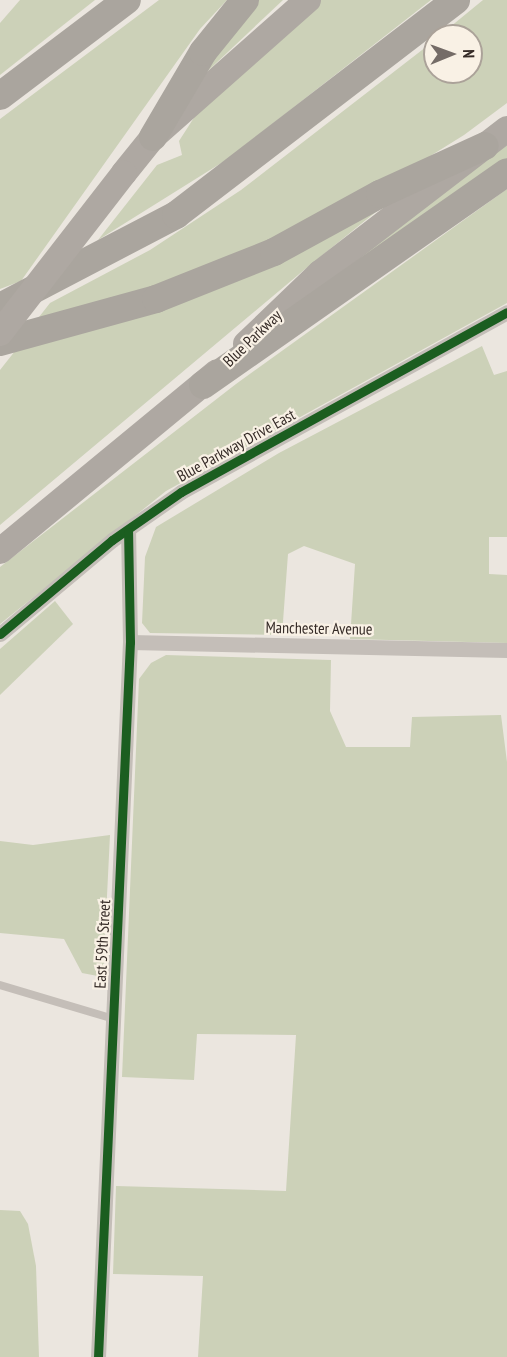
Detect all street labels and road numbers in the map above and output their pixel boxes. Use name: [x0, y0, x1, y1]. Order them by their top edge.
street label: Blue Parkway: [219, 305, 285, 371]
street label: Blue Parkway Drive East: [173, 404, 299, 486]
street label: Manchester Avenue: [265, 617, 373, 639]
street label: East 59th Street: [90, 899, 114, 989]

